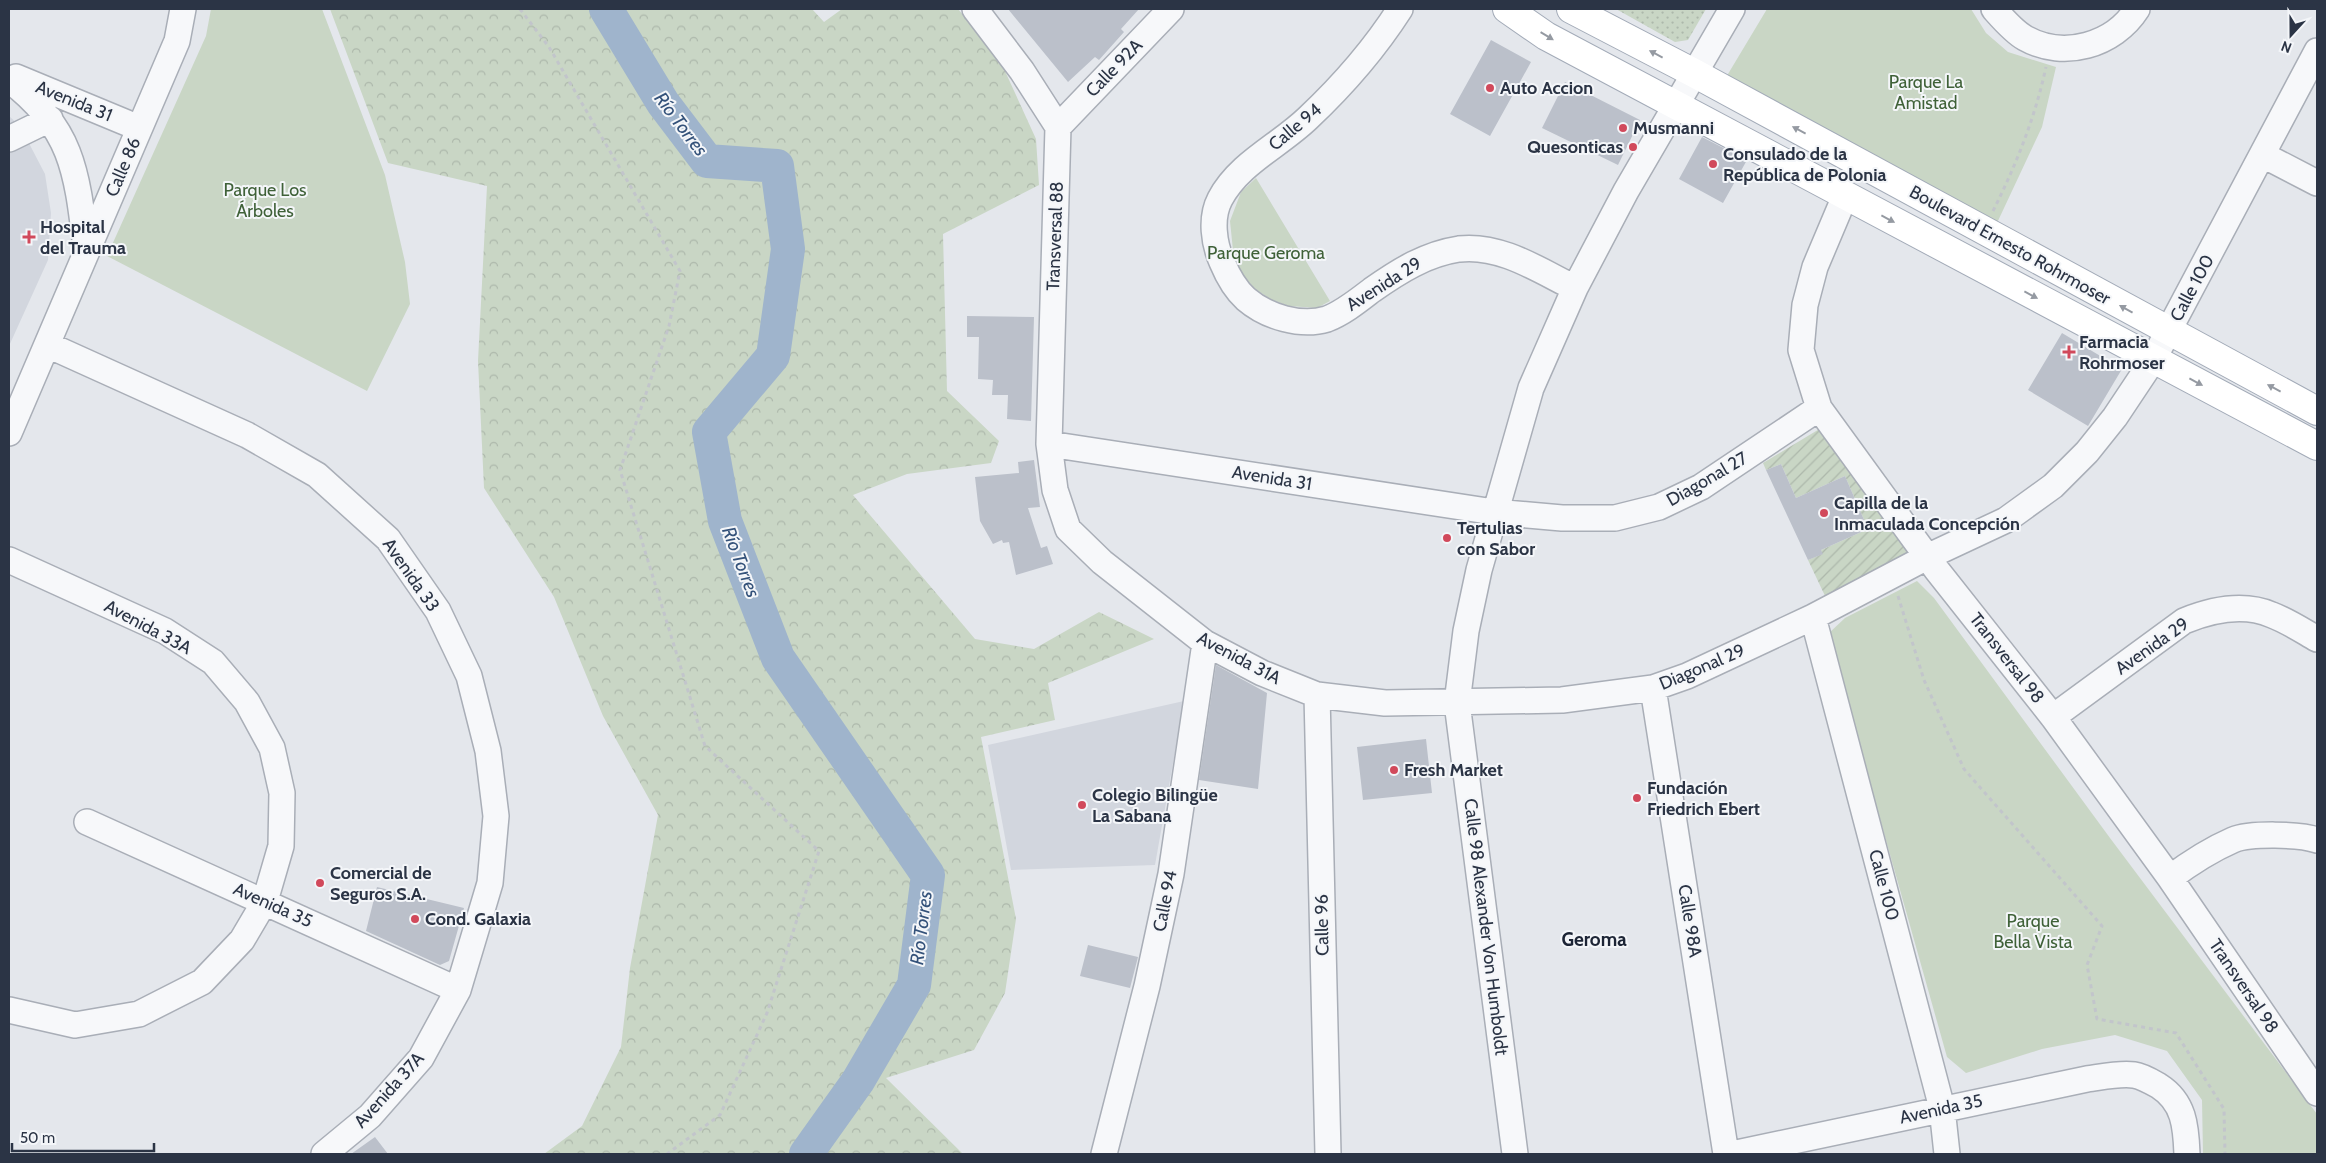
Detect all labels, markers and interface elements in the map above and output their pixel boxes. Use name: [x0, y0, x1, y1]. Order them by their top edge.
north arrow: [2266, 10, 2316, 60]
one-way arrow: [1541, 32, 1554, 41]
street label: Calle 92A: [1081, 34, 1147, 102]
text: N: [2278, 37, 2294, 57]
one-way arrow: [1649, 49, 1663, 58]
park label: Parque La Amistad: [1889, 71, 1964, 114]
street label: Avenida 31: [33, 76, 115, 126]
place label: Auto Accion: [1500, 77, 1593, 99]
marker: Auto Accion: [1484, 82, 1496, 94]
water label: Río Torres: [650, 87, 712, 161]
street label: Calle 94: [1264, 99, 1326, 155]
place label: Musmanni: [1633, 117, 1714, 139]
marker: Musmanni: [1617, 122, 1629, 134]
one-way arrow: [1793, 126, 1806, 135]
street label: Calle 86: [101, 134, 145, 200]
place label: Quesonticas: [1527, 136, 1623, 158]
marker: Quesonticas: [1627, 141, 1639, 153]
place label: Consulado de la República de Polonia: [1723, 143, 1886, 186]
marker: Consulado de la República de Polonia: [1707, 158, 1719, 170]
park label: Parque Los Árboles: [223, 179, 307, 222]
street label: Transversal 88: [1042, 181, 1068, 291]
street label: Boulevard Ernesto Rohrmoser: [1906, 181, 2115, 310]
one-way arrow: [1880, 215, 1895, 223]
place label: Hospital del Trauma: [40, 216, 126, 259]
marker: Hospital del Trauma: [22, 230, 36, 244]
park label: Parque Geroma: [1207, 242, 1325, 264]
street label: Calle 100: [2165, 251, 2219, 325]
street label: Avenida 29: [1342, 252, 1426, 316]
one-way arrow: [2024, 291, 2039, 299]
one-way arrow: [2119, 305, 2134, 313]
place label: Farmacia Rohrmoser: [2079, 331, 2165, 374]
marker: Farmacia Rohrmoser: [2063, 346, 2075, 358]
one-way arrow: [2189, 378, 2203, 387]
one-way arrow: [2267, 384, 2281, 393]
street label: Diagonal 27: [1663, 447, 1751, 511]
street label: Avenida 31: [1231, 461, 1313, 495]
place label: Capilla de la Inmaculada Concepción: [1834, 492, 2020, 535]
marker: Capilla de la Inmaculada Concepción: [1818, 507, 1830, 519]
place label: Tertulias con Sabor: [1457, 517, 1535, 560]
water label: Río Torres: [717, 523, 765, 601]
marker: Tertulias con Sabor: [1441, 532, 1453, 544]
street label: Avenida 33: [378, 534, 444, 616]
street label: Avenida 33A: [101, 595, 195, 659]
street label: Transversal 98: [1965, 608, 2049, 708]
street label: Avenida 29: [2111, 613, 2193, 679]
street label: Avenida 31A: [1193, 627, 1285, 689]
street label: Diagonal 29: [1656, 639, 1748, 695]
place label: Fresh Market: [1404, 759, 1503, 781]
marker: Fresh Market: [1388, 764, 1400, 776]
place label: Fundación Friedrich Ebert: [1647, 777, 1760, 820]
place label: Colegio Bilingüe La Sabana: [1092, 784, 1218, 827]
marker: Fundación Friedrich Ebert: [1631, 792, 1643, 804]
street label: Calle 98 Alexander Von Humboldt: [1459, 797, 1513, 1057]
marker: Colegio Bilingüe La Sabana: [1076, 799, 1088, 811]
street label: Calle 100: [1864, 847, 1904, 923]
place label: Comercial de Seguros S.A.: [330, 862, 432, 905]
street label: Calle 94: [1148, 868, 1182, 934]
marker: Comercial de Seguros S.A.: [314, 877, 326, 889]
street label: Avenida 35: [230, 878, 316, 932]
street label: Calle 98A: [1673, 883, 1707, 959]
water label: Río Torres: [905, 890, 937, 966]
street label: Calle 96: [1310, 894, 1334, 956]
place label: Cond. Galaxia: [425, 908, 531, 930]
park label: Parque Bella Vista: [1994, 910, 2073, 953]
marker: Cond. Galaxia: [409, 913, 421, 925]
district label: Geroma: [1561, 928, 1627, 951]
street label: Transversal 98: [2204, 935, 2284, 1037]
street label: Avenida 37A: [349, 1048, 429, 1132]
street label: Avenida 35: [1897, 1089, 1985, 1129]
scale bar: [12, 1120, 155, 1152]
text: 50 m: [20, 1129, 55, 1147]

